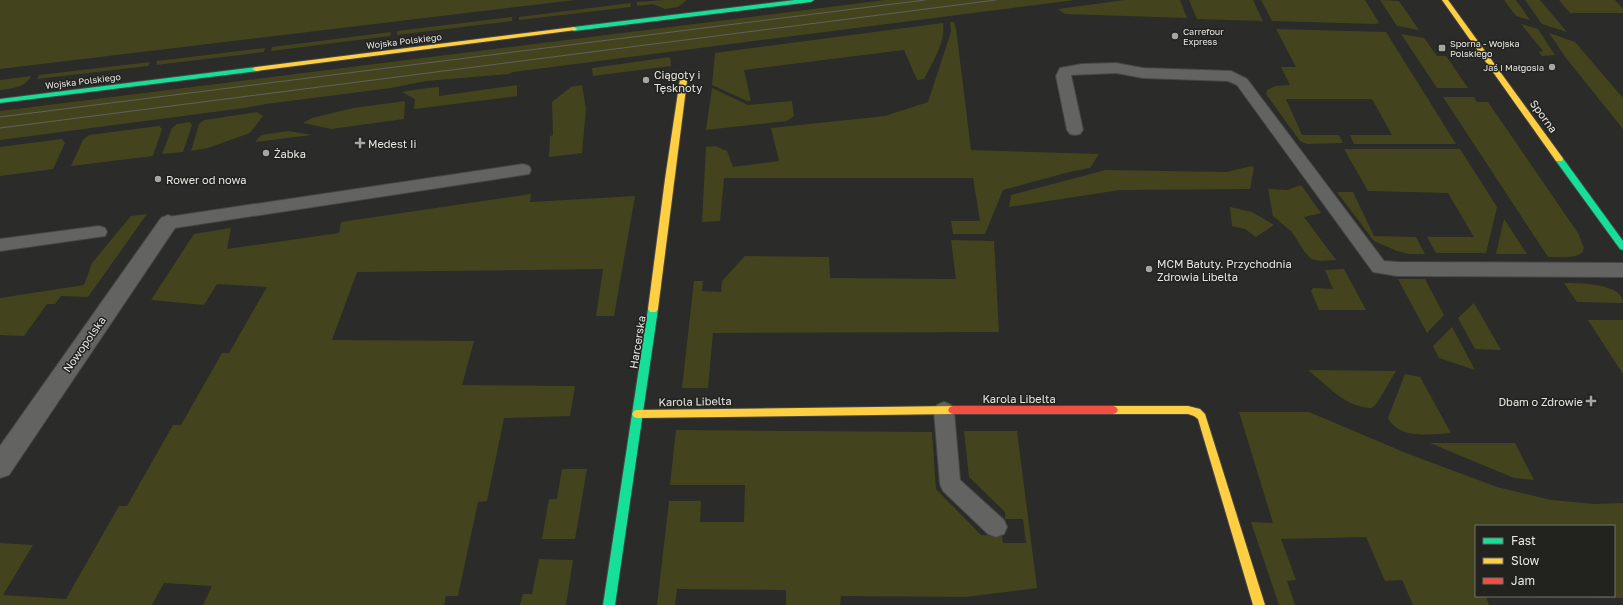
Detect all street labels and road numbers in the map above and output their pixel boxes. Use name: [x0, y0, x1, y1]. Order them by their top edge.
street label: Wojska Polskiego: [366, 31, 442, 51]
street label: Wojska Polskiego: [45, 71, 121, 91]
street label: Sporna: [1528, 97, 1560, 135]
street label: Nowopolska: [60, 314, 108, 374]
street label: Harcerska: [626, 315, 648, 369]
street label: Karola Libelta: [982, 392, 1056, 405]
street label: Karola Libelta: [658, 394, 732, 408]

